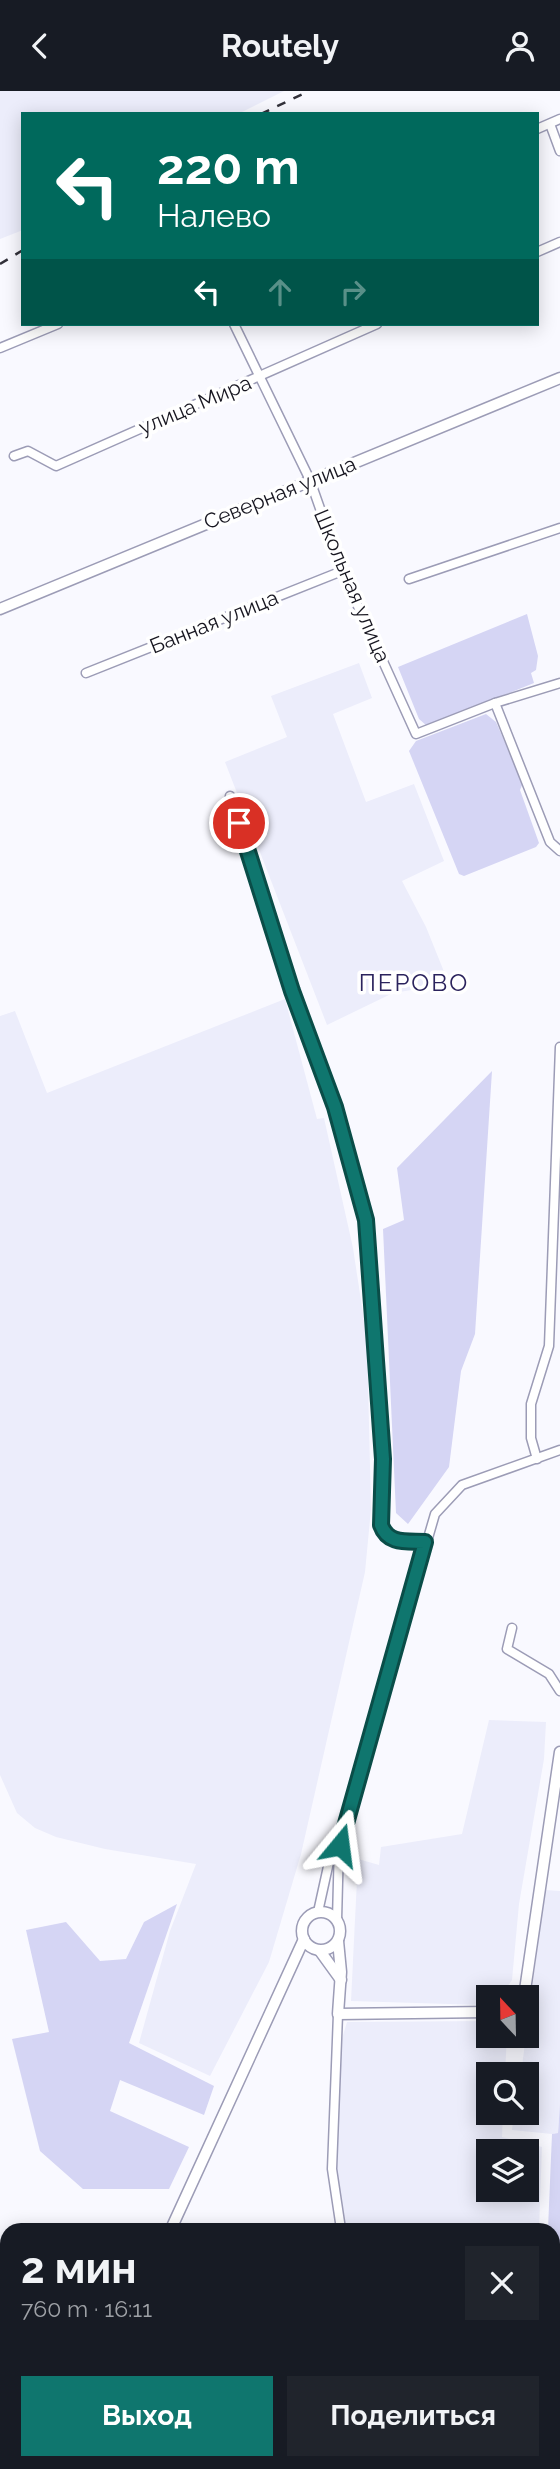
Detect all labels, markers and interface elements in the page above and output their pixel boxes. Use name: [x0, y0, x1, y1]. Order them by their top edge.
icon: back: [21, 27, 59, 65]
text: Routely: [221, 27, 339, 64]
icon: person: [501, 27, 539, 65]
text: 220 m: [157, 138, 300, 195]
icon: left: [42, 140, 133, 231]
text: Налево: [157, 197, 271, 234]
icon: left: [188, 273, 226, 311]
icon: ahead: [261, 273, 299, 311]
icon: right: [334, 273, 372, 311]
street label: улица Мира: [135, 370, 255, 440]
street label: Северная улица: [200, 451, 360, 534]
street label: Школьная улица: [309, 506, 396, 666]
street label: Банная улица: [146, 584, 282, 659]
pin: [209, 793, 269, 853]
icon: arrive: [220, 804, 258, 842]
district label: ПЕРОВО: [359, 968, 469, 997]
position arrow: [303, 1808, 377, 1882]
north arrow: [476, 1985, 539, 2047]
map controls: [476, 1985, 539, 2202]
button: search: [476, 2062, 539, 2125]
button: layers: [476, 2139, 539, 2202]
text: 2 мин: [21, 2244, 137, 2293]
button: close: [465, 2246, 539, 2320]
text: 760 m · 16:11: [21, 2295, 152, 2322]
button: Выход: [21, 2376, 273, 2456]
button: Поделиться: [287, 2376, 539, 2456]

